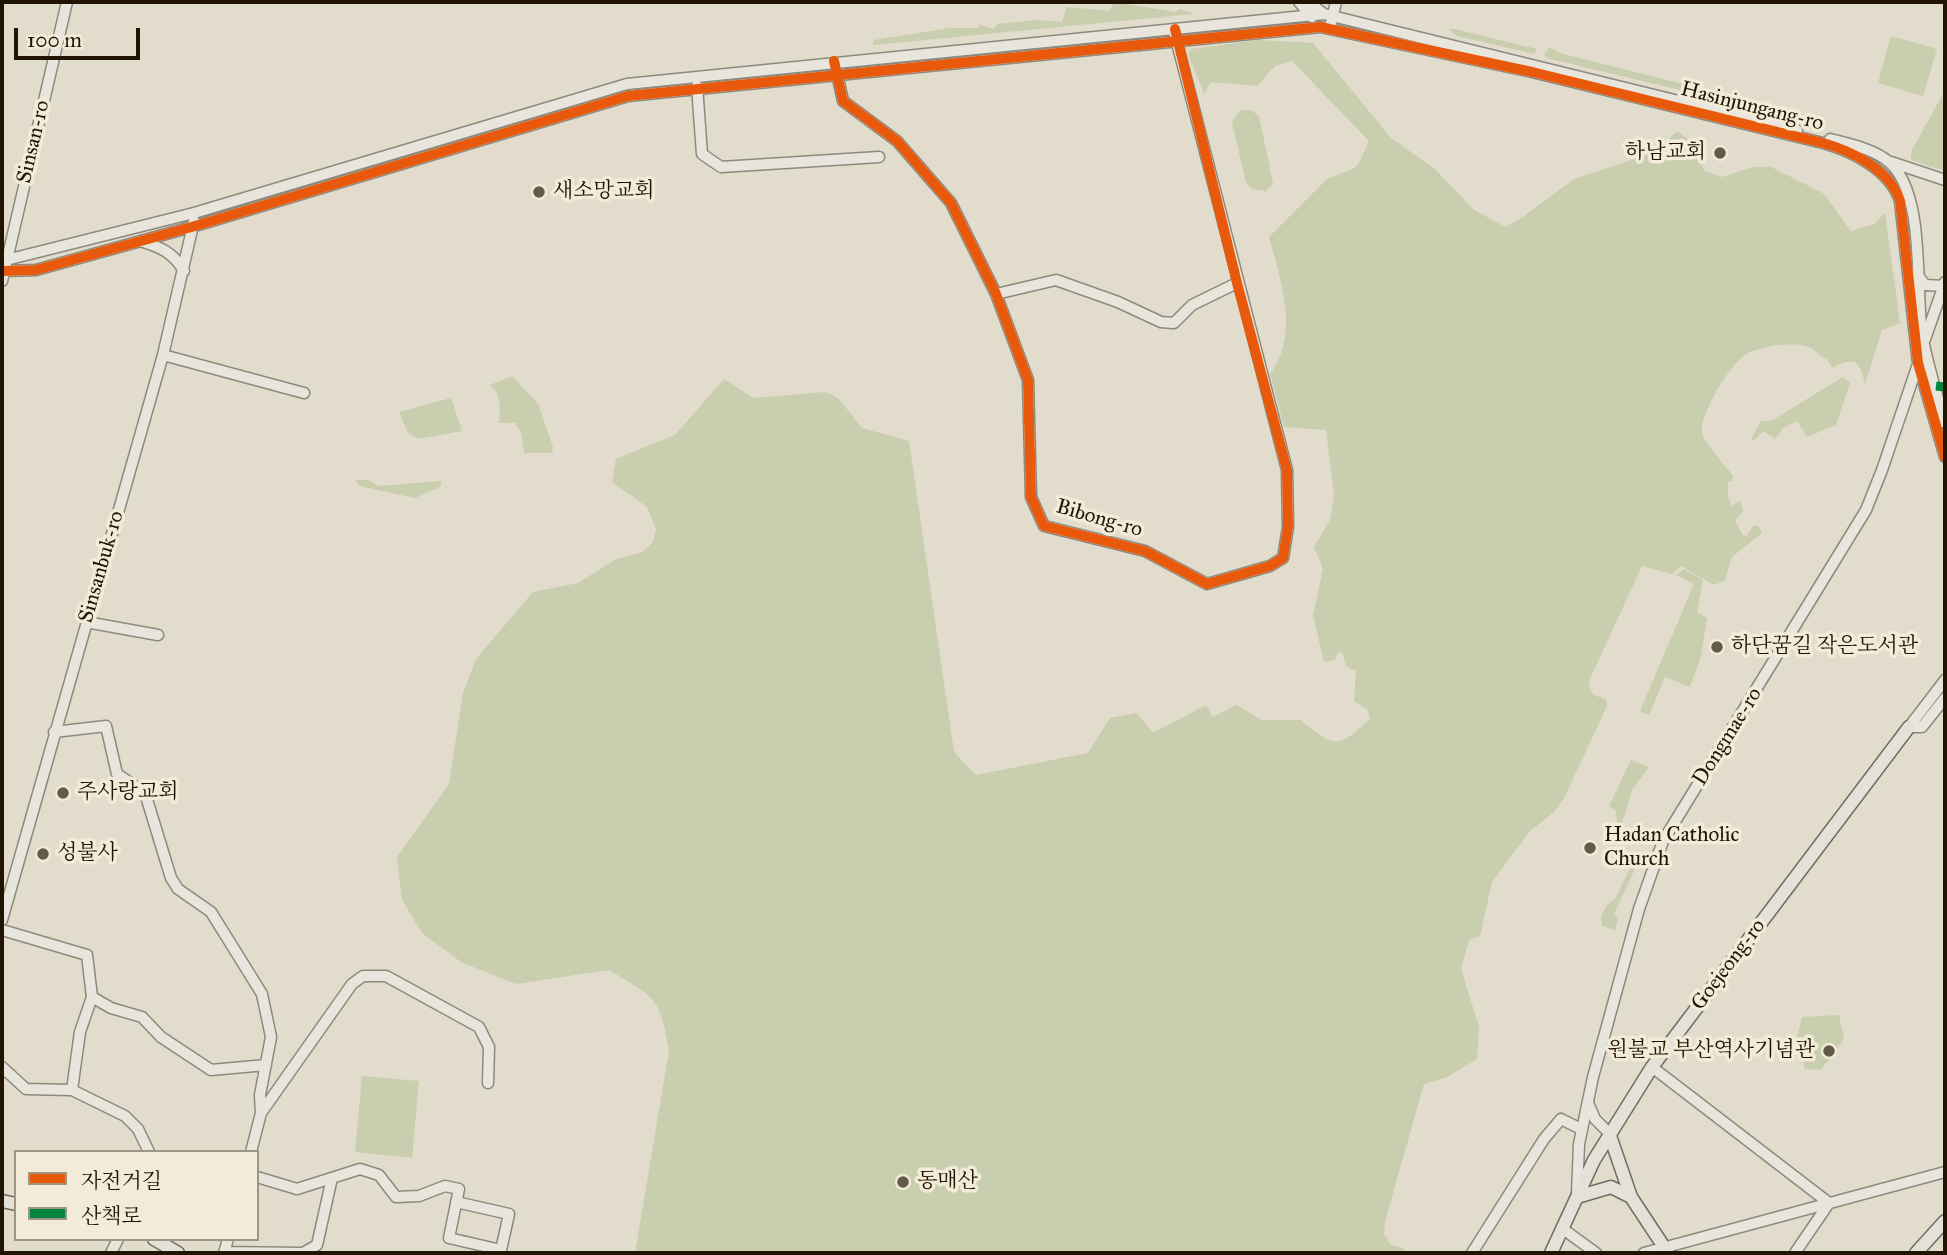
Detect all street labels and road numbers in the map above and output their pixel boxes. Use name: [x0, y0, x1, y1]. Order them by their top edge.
street label: Hasinjungang-ro: [1678, 77, 1826, 137]
street label: Sinsan-ro: [12, 98, 56, 186]
street label: Bibong-ro: [1053, 495, 1145, 543]
street label: Sinsanbuk-ro: [74, 508, 130, 626]
street label: Dongmae-ro: [1688, 683, 1768, 791]
street label: Goejeong-ro: [1687, 914, 1771, 1016]

